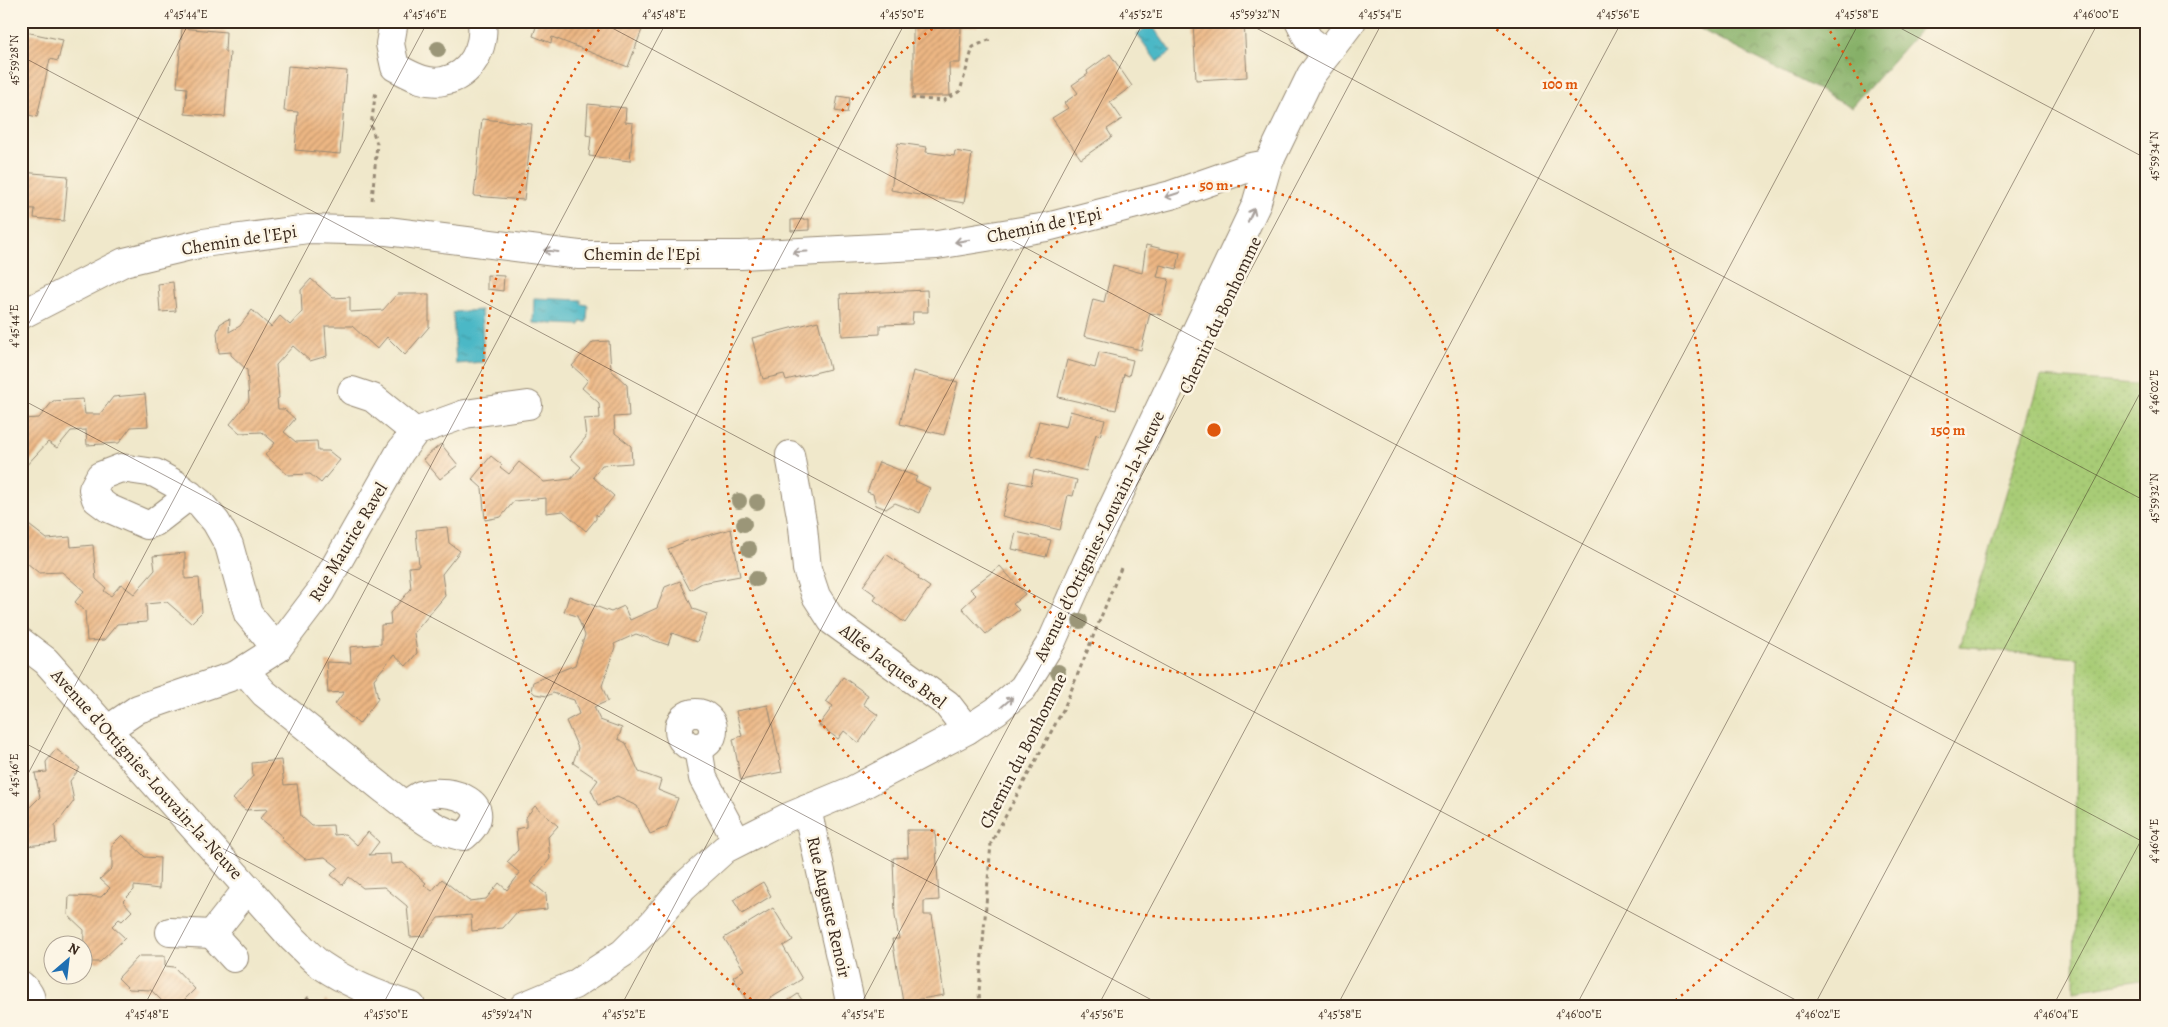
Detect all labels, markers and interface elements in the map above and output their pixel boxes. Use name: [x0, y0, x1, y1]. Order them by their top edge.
text: 4°45'44"E: [164, 6, 208, 22]
text: 4°45'46"E: [403, 6, 447, 22]
text: 4°45'48"E: [642, 6, 686, 22]
text: 4°45'50"E: [880, 6, 924, 22]
text: 4°45'52"E: [1119, 6, 1163, 22]
text: 45°59'32"N: [1230, 6, 1280, 22]
text: 4°45'54"E: [1358, 6, 1402, 22]
text: 4°45'56"E: [1596, 6, 1640, 22]
text: 4°45'58"E: [1835, 6, 1879, 22]
text: 4°46'00"E: [2073, 6, 2119, 22]
text: 45°59'28"N: [6, 34, 22, 85]
text: 100 m: [1542, 74, 1578, 94]
text: 45°59'34"N: [2146, 131, 2162, 181]
text: 50 m: [1199, 175, 1229, 195]
one-way arrow: [1164, 190, 1180, 200]
street label: Chemin de l'Epi: [985, 201, 1103, 249]
one-way arrow: [1247, 208, 1257, 223]
street label: Chemin de l'Epi: [180, 219, 298, 261]
street label: Chemin du Bonhomme: [1173, 232, 1267, 398]
one-way arrow: [955, 236, 971, 246]
street label: Chemin de l'Epi: [584, 242, 700, 266]
one-way arrow: [543, 246, 559, 256]
one-way arrow: [793, 247, 809, 256]
text: 4°45'44"E: [6, 304, 22, 348]
text: 4°46'02"E: [2146, 370, 2162, 414]
street label: Avenue d'Ottignies-Louvain-la-Neuve: [1027, 407, 1170, 666]
text: 150 m: [1931, 420, 1966, 440]
centre of rings: [1205, 421, 1223, 439]
text: 45°59'32"N: [2146, 473, 2162, 523]
street label: Rue Maurice Ravel: [303, 478, 393, 606]
street label: Allée Jacques Brel: [834, 617, 952, 714]
street label: Avenue d'Ottignies-Louvain-la-Neuve: [45, 663, 248, 885]
street label: Chemin du Bonhomme: [973, 669, 1073, 833]
one-way arrow: [1000, 697, 1013, 708]
text: 4°45'46"E: [6, 753, 22, 797]
text: 4°46'04"E: [2146, 819, 2162, 863]
street label: Rue Auguste Renoir: [801, 834, 857, 980]
north arrow: [42, 934, 92, 984]
text: N: [65, 938, 83, 960]
text: 4°45'48"E: [125, 1006, 169, 1022]
text: 4°45'50"E: [364, 1006, 408, 1022]
text: 45°59'24"N: [482, 1006, 533, 1022]
text: 4°45'52"E: [602, 1006, 646, 1022]
text: 4°45'54"E: [841, 1006, 885, 1022]
text: 4°45'56"E: [1080, 1006, 1124, 1022]
text: 4°45'58"E: [1318, 1006, 1362, 1022]
text: 4°46'00"E: [1556, 1006, 1602, 1022]
text: 4°46'02"E: [1796, 1006, 1840, 1022]
text: 4°46'04"E: [2034, 1006, 2078, 1022]

